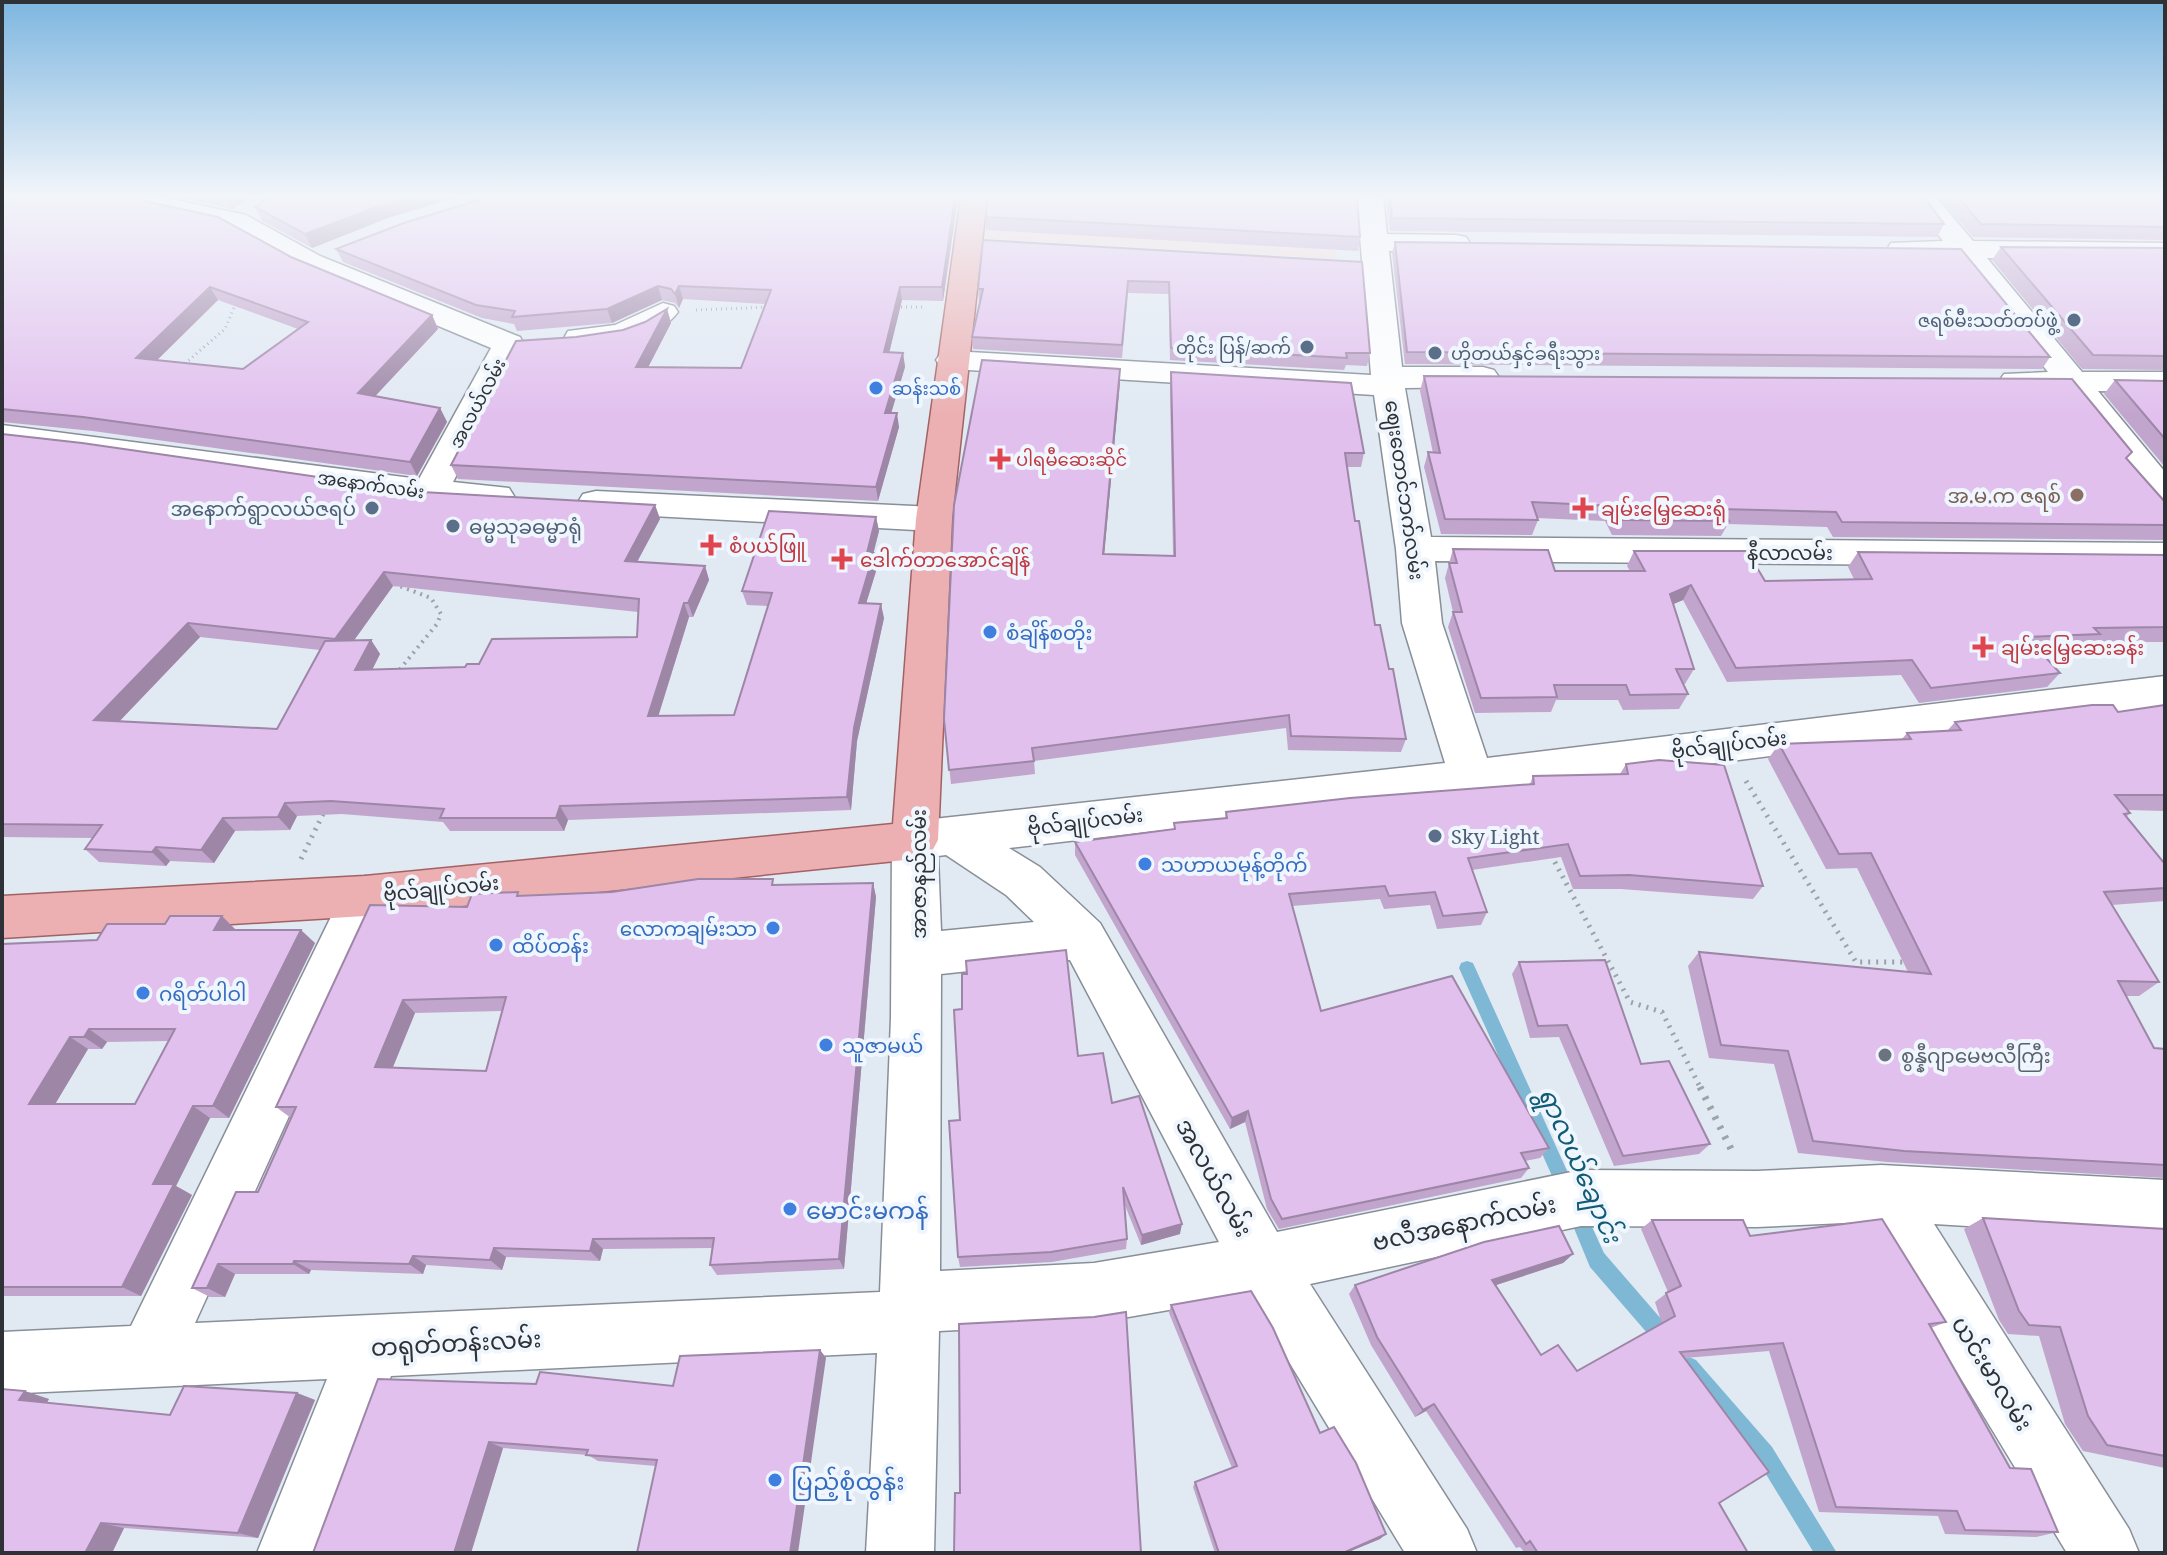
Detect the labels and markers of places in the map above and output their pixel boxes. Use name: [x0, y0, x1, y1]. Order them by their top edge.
place label: ဇရစ်မီးသတ်တပ်ဖွဲ့: [1918, 307, 2061, 336]
marker: ဇရစ်မီးသတ်တပ်ဖွဲ့: [2065, 311, 2083, 329]
place label: တိုင်း ပြန်/ဆက်: [1176, 334, 1291, 363]
marker: တိုင်း ပြန်/ဆက်: [1298, 338, 1316, 356]
place label: ဟိုတယ်နှင့်ခရီးသွား: [1451, 340, 1600, 369]
marker: ဟိုတယ်နှင့်ခရီးသွား: [1426, 344, 1444, 362]
place label: ဆန်းသစ်: [892, 376, 961, 404]
marker: ဆန်းသစ်: [867, 379, 885, 397]
place label: ပါရမီဆေးဆိုင်: [1016, 446, 1127, 475]
marker: ပါရမီဆေးဆိုင်: [991, 450, 1009, 468]
place label: အ.မ.က ဇရစ်: [1948, 482, 2061, 512]
marker: အ.မ.က ဇရစ်: [2068, 486, 2086, 504]
place label: အနောက်ရွာလယ်ဇရပ်: [170, 495, 356, 525]
place label: ချမ်းမြေ့ဆေးရုံ: [1601, 495, 1726, 526]
marker: ချမ်းမြေ့ဆေးရုံ: [1572, 497, 1594, 519]
marker: အနောက်ရွာလယ်ဇရပ်: [363, 499, 381, 517]
place label: ဓမ္မသုခဓမ္မာရုံ: [469, 513, 582, 544]
marker: ဓမ္မသုခဓမ္မာရုံ: [444, 517, 462, 535]
place label: စံပယ်ဖြူ: [729, 532, 807, 562]
marker: စံပယ်ဖြူ: [700, 534, 722, 556]
place label: ဒေါက်တာအောင်ချိန်: [860, 546, 1030, 576]
marker: ဒေါက်တာအောင်ချိန်: [831, 548, 853, 570]
place label: စံချိန်စတိုး: [1006, 619, 1092, 650]
marker: စံချိန်စတိုး: [981, 623, 999, 641]
place label: ချမ်းမြေ့ဆေးခန်း: [2001, 634, 2144, 664]
marker: ချမ်းမြေ့ဆေးခန်း: [1972, 636, 1994, 658]
place label: Sky Light: [1451, 823, 1539, 850]
marker: Sky Light: [1426, 827, 1444, 845]
place label: သဟာယမုန့်တိုက်: [1161, 851, 1308, 882]
marker: သဟာယမုန့်တိုက်: [1136, 855, 1154, 873]
place label: လောကချမ်းသာ: [620, 915, 757, 945]
marker: လောကချမ်းသာ: [764, 919, 782, 937]
place label: ထိပ်တန်း: [512, 932, 589, 962]
marker: ထိပ်တန်း: [487, 936, 505, 954]
place label: ဂရိတ်ပါဝါ: [159, 980, 246, 1010]
marker: ဂရိတ်ပါဝါ: [134, 984, 152, 1002]
place label: သူဇာမယ်: [842, 1032, 923, 1063]
marker: သူဇာမယ်: [817, 1036, 835, 1054]
place label: စွန္နီဂျာမေဗလီကြီး: [1901, 1042, 2051, 1073]
marker: စွန္နီဂျာမေဗလီကြီး: [1876, 1046, 1894, 1064]
place label: မောင်းမကန်: [806, 1193, 929, 1230]
marker: မောင်းမကန်: [781, 1200, 799, 1218]
place label: ပြည့်စုံထွန်း: [791, 1464, 905, 1501]
marker: ပြည့်စုံထွန်း: [766, 1471, 784, 1489]

